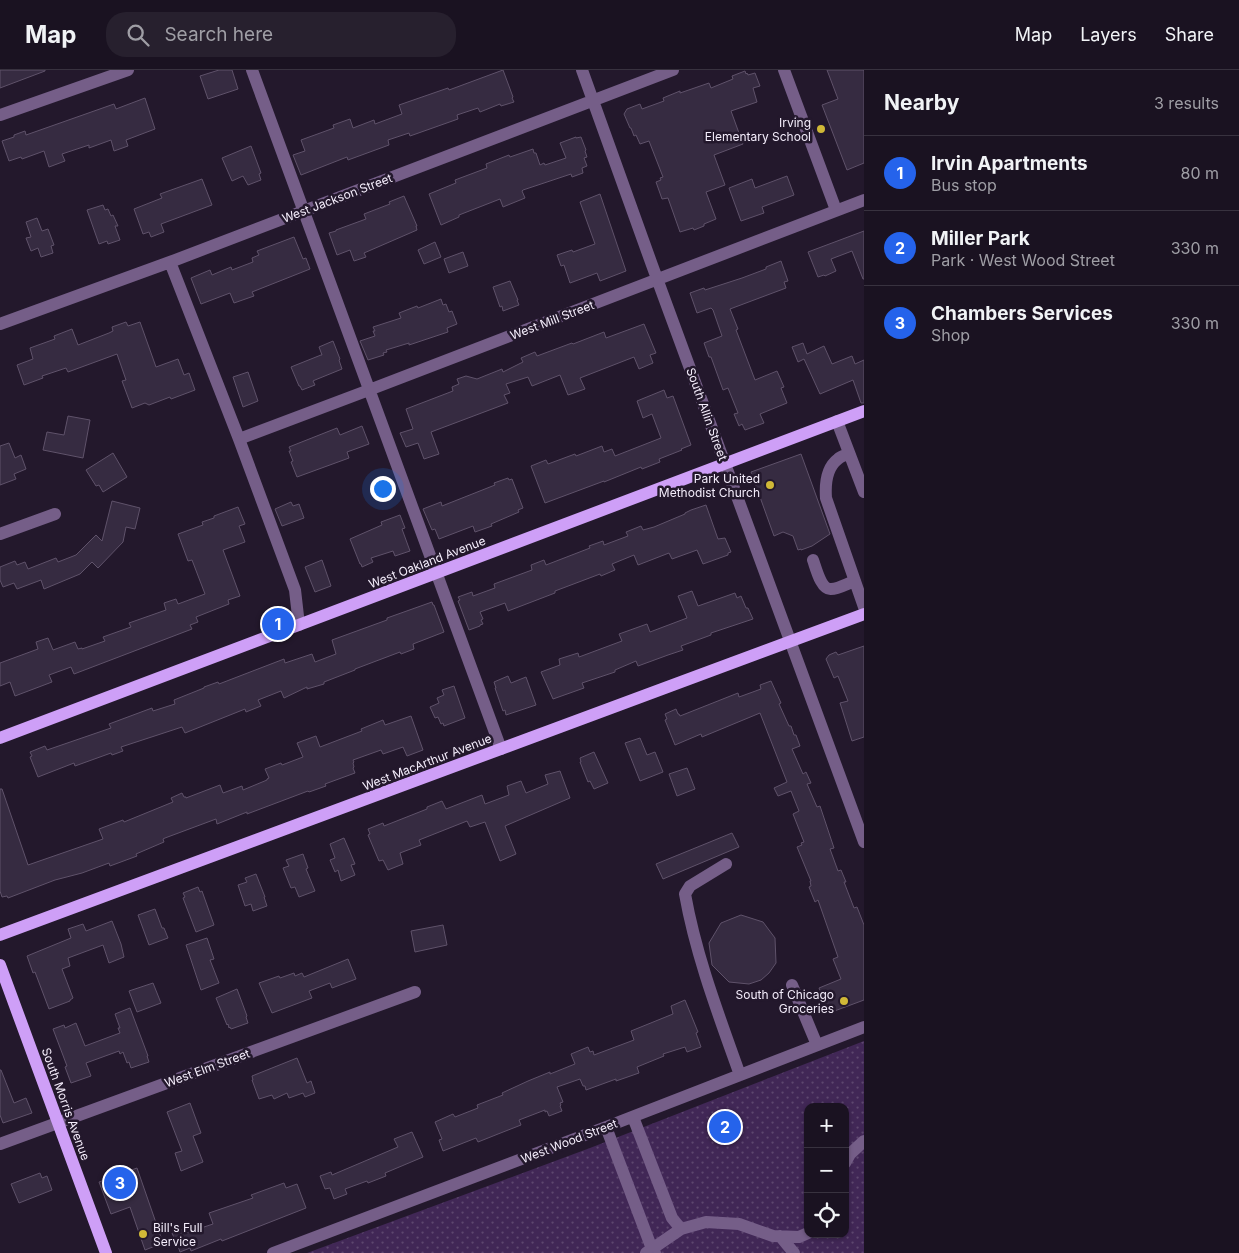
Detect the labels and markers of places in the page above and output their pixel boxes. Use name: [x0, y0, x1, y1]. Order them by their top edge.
place label: Irving Elementary School: [705, 115, 811, 144]
marker: Irving Elementary School: [815, 123, 827, 135]
place label: Park United Methodist Church: [659, 471, 760, 500]
marker: Park United Methodist Church: [764, 479, 776, 491]
pin: 1: [262, 605, 294, 643]
place label: South of Chicago Groceries: [736, 987, 834, 1016]
marker: South of Chicago Groceries: [838, 995, 850, 1007]
pin: 2: [709, 1108, 741, 1146]
pin: 3: [104, 1164, 136, 1202]
place label: Bill's Full Service: [153, 1220, 202, 1249]
marker: Bill's Full Service: [137, 1228, 149, 1240]

